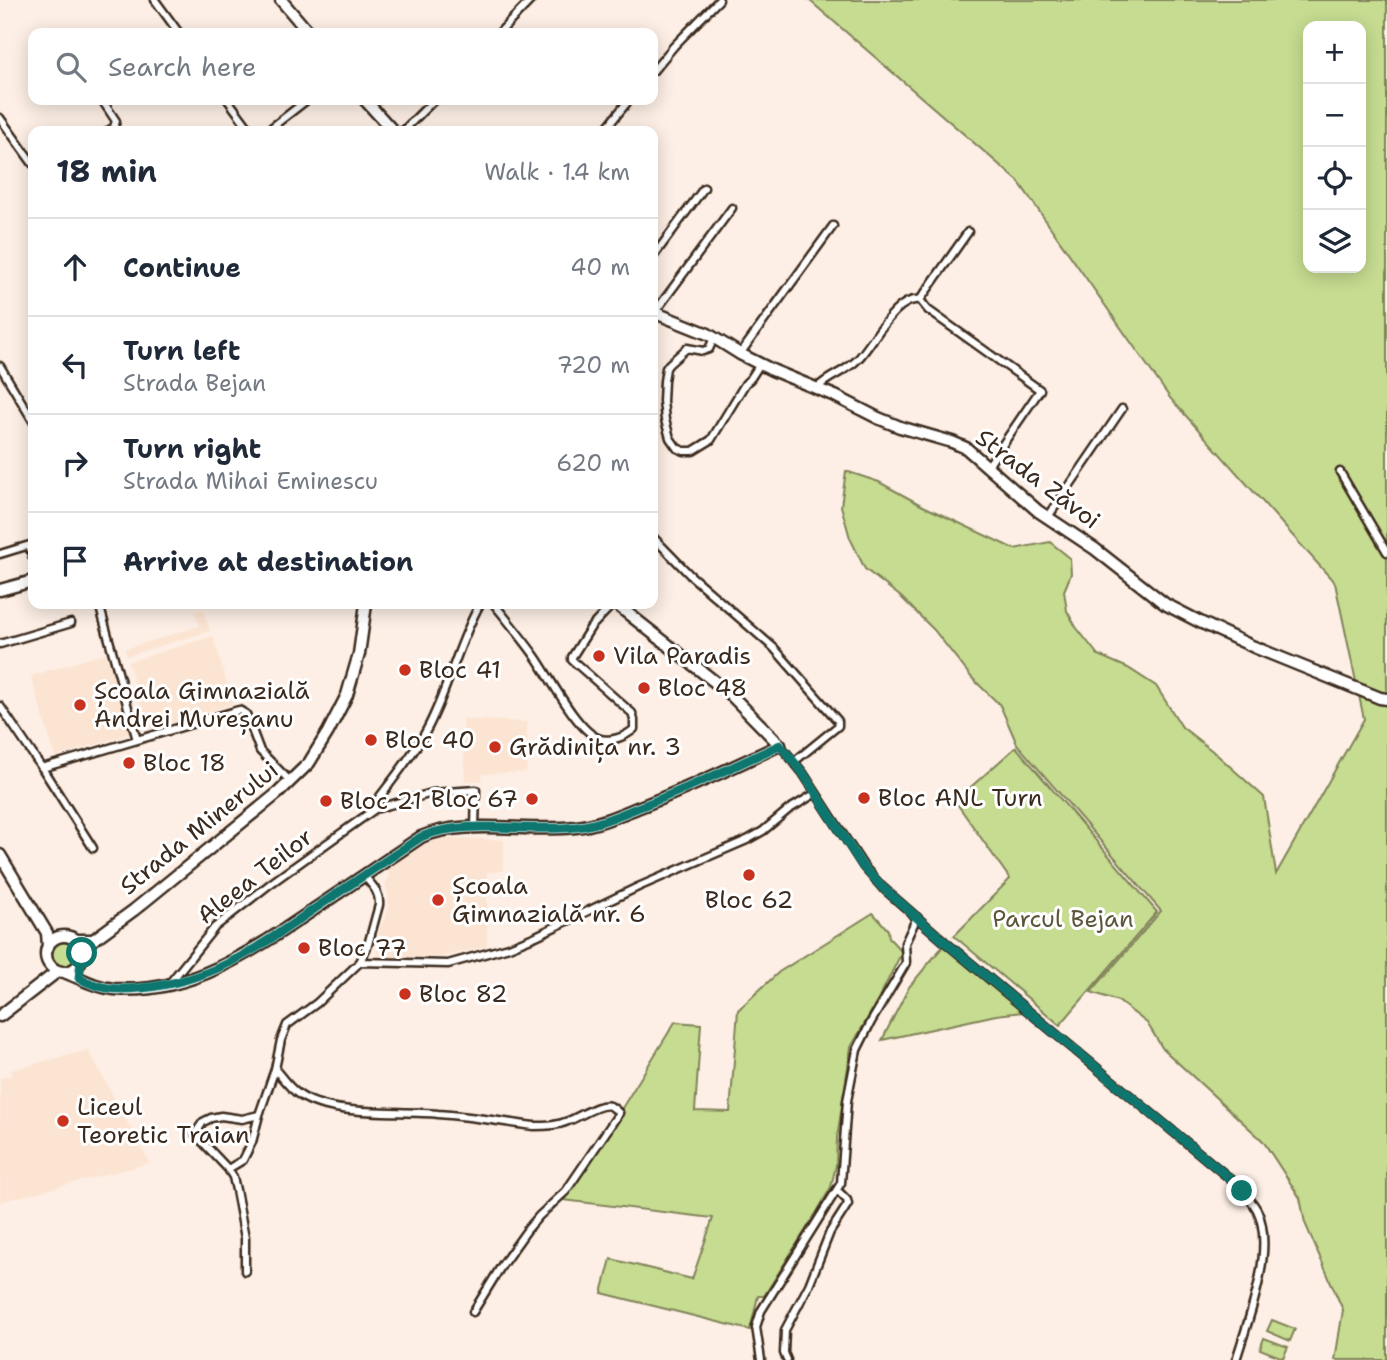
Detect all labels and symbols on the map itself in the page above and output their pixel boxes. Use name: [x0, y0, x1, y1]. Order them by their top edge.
street label: Strada Zăvoi: [969, 422, 1107, 536]
place label: Vila Paradis: [613, 640, 751, 672]
marker: Vila Paradis: [591, 648, 607, 664]
place label: Bloc 41: [419, 654, 501, 686]
marker: Bloc 41: [397, 662, 413, 678]
place label: Bloc 48: [658, 672, 747, 704]
place label: Școala Gimnazială Andrei Mureșanu: [94, 675, 310, 735]
marker: Bloc 48: [636, 680, 652, 696]
marker: Școala Gimnazială Andrei Mureșanu: [72, 697, 88, 713]
place label: Bloc 40: [385, 724, 475, 756]
place label: Grădinița nr. 3: [509, 731, 681, 763]
marker: Bloc 40: [363, 732, 379, 748]
marker: Grădinița nr. 3: [487, 739, 503, 755]
place label: Bloc 18: [143, 747, 226, 779]
street label: Strada Minerului: [113, 754, 285, 902]
marker: Bloc 18: [121, 755, 137, 771]
place label: Bloc ANL Turn: [878, 782, 1043, 814]
place label: Bloc 67: [431, 783, 518, 815]
place label: Bloc 21: [340, 785, 422, 817]
marker: Bloc ANL Turn: [856, 790, 872, 806]
marker: Bloc 67: [524, 791, 540, 807]
marker: Bloc 21: [318, 793, 334, 809]
street label: Aleea Teilor: [191, 821, 319, 931]
marker: Bloc 62: [741, 867, 757, 883]
place label: Școala Gimnazială nr. 6: [452, 870, 646, 930]
place label: Bloc 62: [705, 884, 793, 916]
marker: Școala Gimnazială nr. 6: [430, 892, 446, 908]
park label: Parcul Bejan: [992, 903, 1134, 935]
place label: Bloc 77: [318, 932, 407, 964]
route start: [66, 937, 97, 968]
marker: Bloc 77: [296, 940, 312, 956]
place label: Bloc 82: [419, 978, 508, 1010]
marker: Bloc 82: [397, 986, 413, 1002]
place label: Liceul Teoretic Traian: [77, 1091, 250, 1151]
marker: Liceul Teoretic Traian: [55, 1113, 71, 1129]
route end: [1226, 1175, 1257, 1206]

